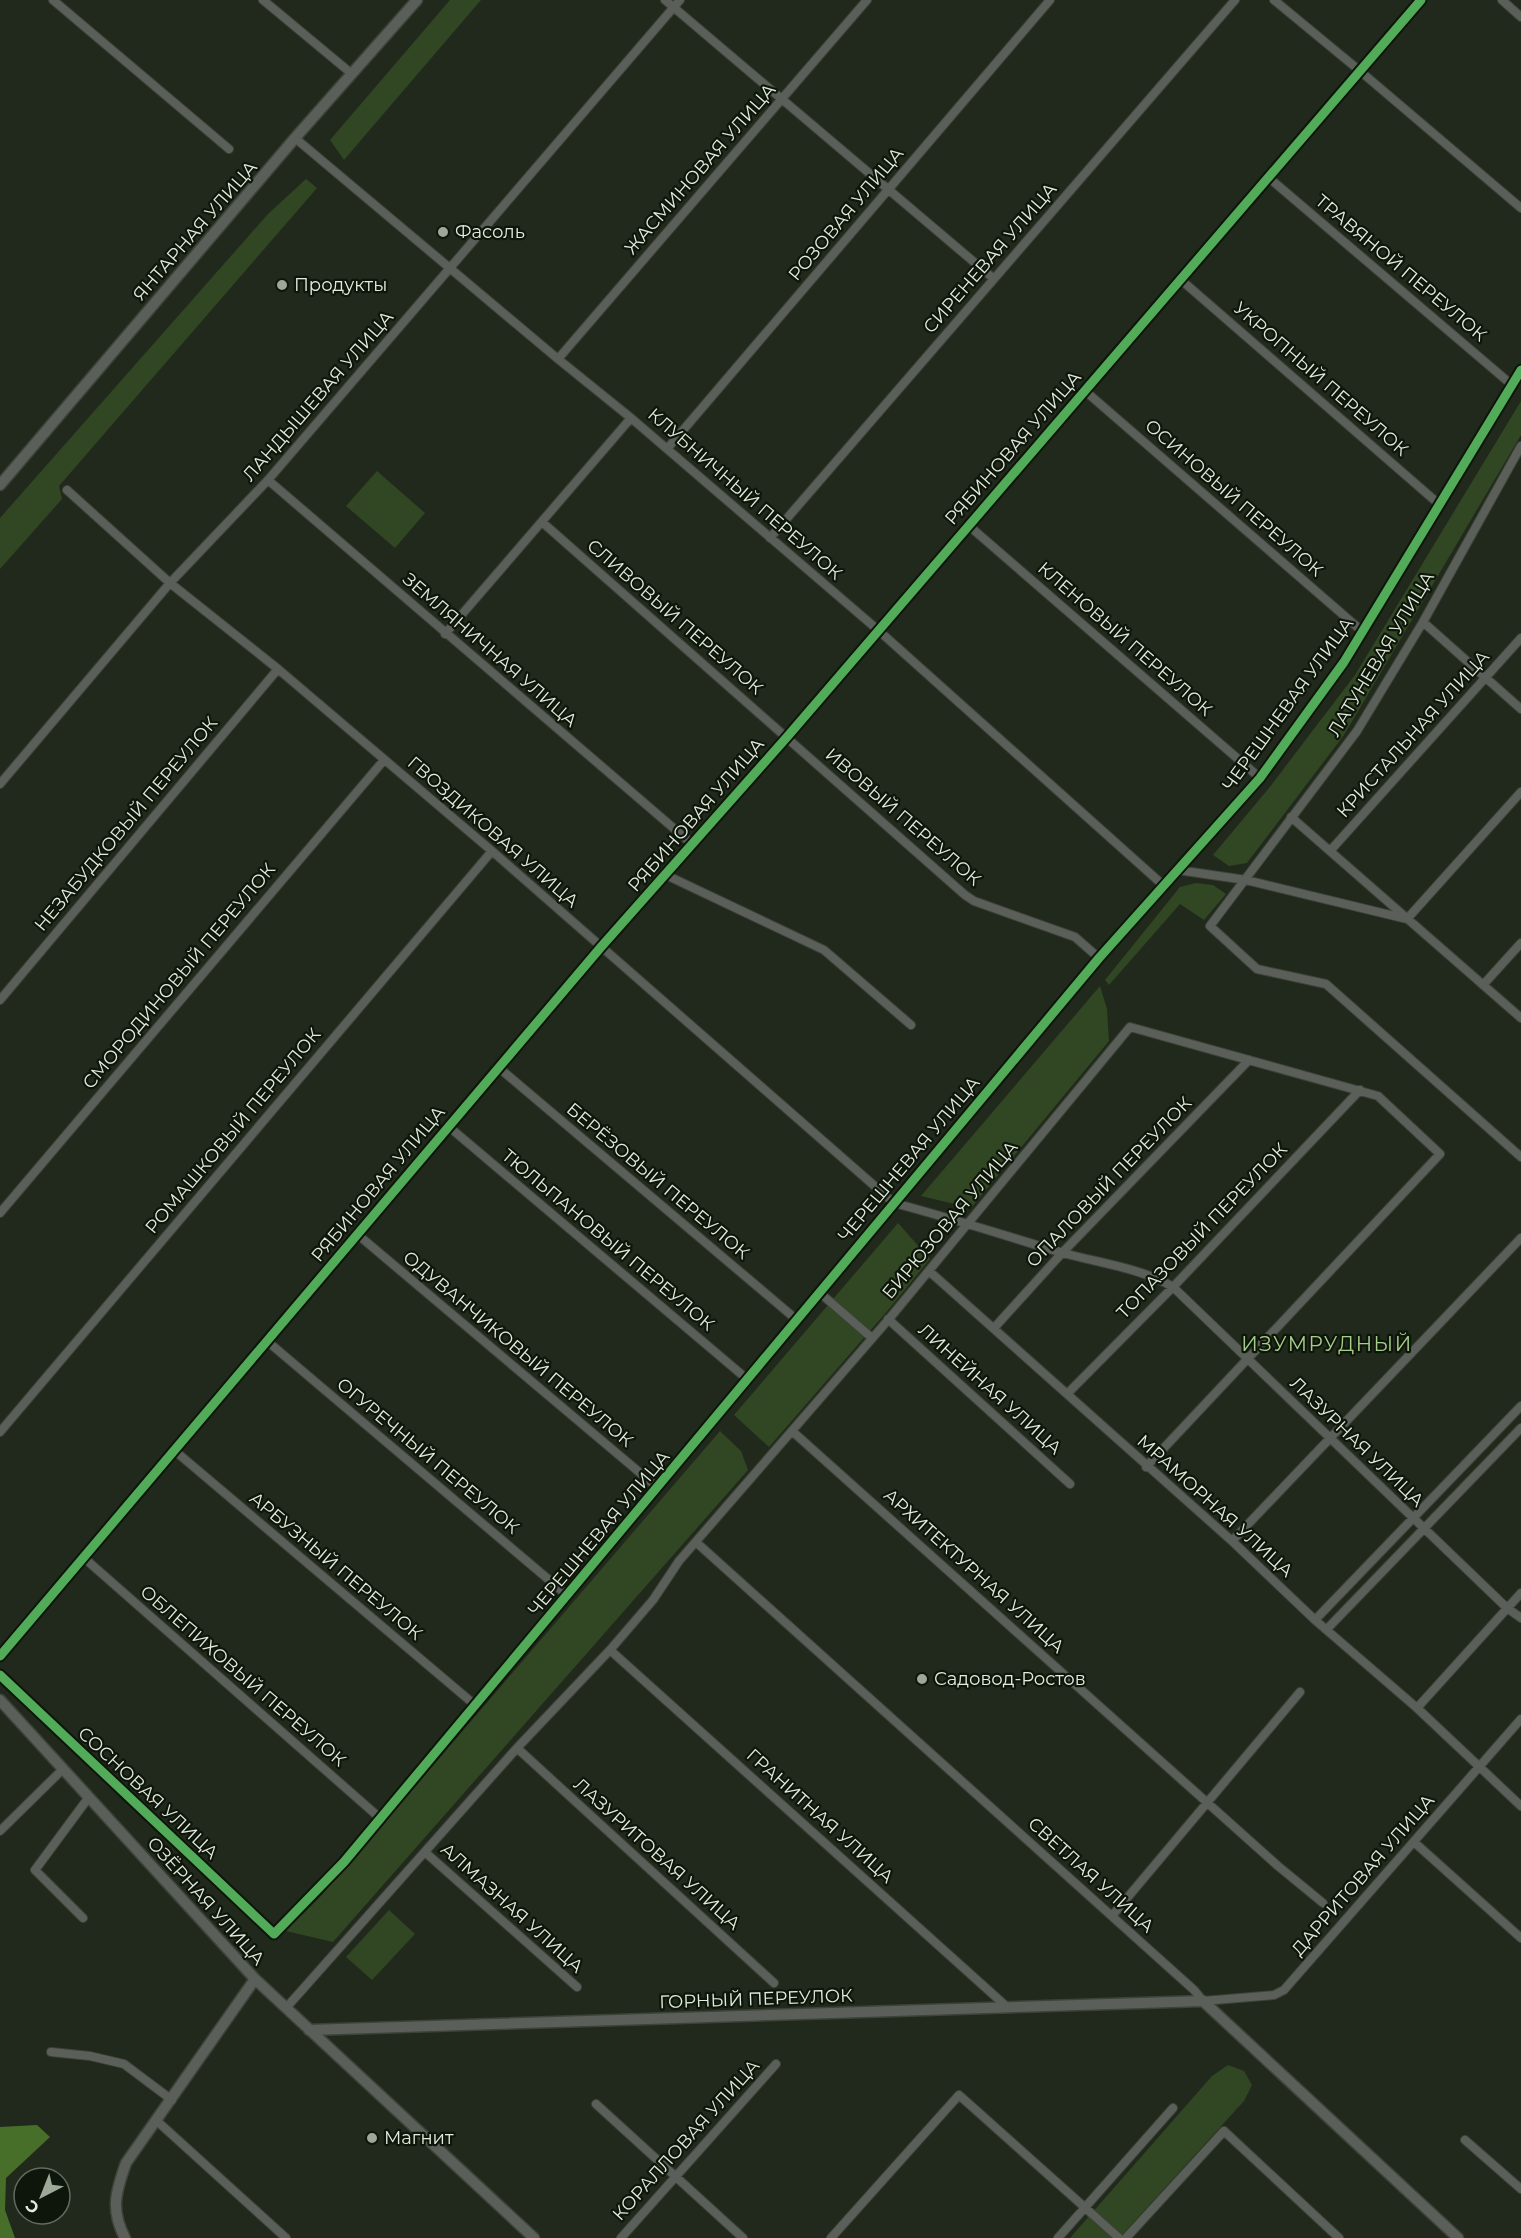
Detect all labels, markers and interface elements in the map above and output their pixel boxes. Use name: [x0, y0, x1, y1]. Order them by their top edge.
street label: ЖАСМИНОВАЯ УЛИЦА: [620, 79, 781, 259]
street label: РОЗОВАЯ УЛИЦА: [784, 142, 909, 285]
street label: ЯНТАРНАЯ УЛИЦА: [128, 156, 262, 306]
street label: СИРЕНЕВАЯ УЛИЦА: [919, 178, 1062, 338]
street label: ТРАВЯНОЙ ПЕРЕУЛОК: [1311, 190, 1491, 346]
place label: Фасоль: [455, 221, 525, 243]
marker: Фасоль: [436, 225, 450, 239]
place label: Продукты: [294, 274, 387, 296]
marker: Продукты: [275, 278, 289, 292]
street label: УКРОПНЫЙ ПЕРЕУЛОК: [1229, 297, 1413, 461]
street label: ЛАНДЫШЕВАЯ УЛИЦА: [238, 306, 398, 486]
street label: РЯБИНОВАЯ УЛИЦА: [940, 366, 1086, 529]
street label: КЛУБНИЧНЫЙ ПЕРЕУЛОК: [643, 403, 847, 585]
street label: ОСИНОВЫЙ ПЕРЕУЛОК: [1140, 415, 1328, 582]
street label: СЛИВОВЫЙ ПЕРЕУЛОК: [583, 535, 768, 700]
street label: КЛЕНОВЫЙ ПЕРЕУЛОК: [1033, 557, 1217, 721]
street label: ЛАТУНЕВАЯ УЛИЦА: [1323, 567, 1439, 741]
street label: ЗЕМЛЯНИЧНАЯ УЛИЦА: [398, 568, 582, 732]
street label: ЧЕРЕШНЕВАЯ УЛИЦА: [1218, 613, 1359, 795]
street label: КРИСТАЛЬНАЯ УЛИЦА: [1332, 646, 1494, 822]
street label: НЕЗАБУДКОВЫЙ ПЕРЕУЛОК: [30, 712, 223, 936]
street label: РЯБИНОВАЯ УЛИЦА: [623, 733, 769, 896]
street label: ИВОВЫЙ ПЕРЕУЛОК: [821, 743, 986, 891]
street label: ГВОЗДИКОВАЯ УЛИЦА: [403, 752, 584, 913]
street label: СМОРОДИНОВЫЙ ПЕРЕУЛОК: [78, 858, 280, 1093]
street label: РОМАШКОВЫЙ ПЕРЕУЛОК: [141, 1023, 326, 1238]
street label: ЧЕРЕШНЕВАЯ УЛИЦА: [833, 1072, 985, 1246]
street label: ОПАЛОВЫЙ ПЕРЕУЛОК: [1022, 1092, 1197, 1272]
street label: БЕРЁЗОВЫЙ ПЕРЕУЛОК: [562, 1098, 754, 1264]
street label: РЯБИНОВАЯ УЛИЦА: [306, 1101, 450, 1266]
street label: БИРЮЗОВАЯ УЛИЦА: [877, 1136, 1023, 1303]
street label: ТОПАЗОВЫЙ ПЕРЕУЛОК: [1112, 1138, 1292, 1324]
street label: ТЮЛЬПАНОВЫЙ ПЕРЕУЛОК: [497, 1145, 719, 1336]
street label: ОДУВАНЧИКОВЫЙ ПЕРЕУЛОК: [398, 1246, 638, 1452]
street label: ЛИНЕЙНАЯ УЛИЦА: [914, 1319, 1067, 1459]
district label: ИЗУМРУДНЫЙ: [1241, 1332, 1413, 1356]
street label: ЛАЗУРНАЯ УЛИЦА: [1285, 1372, 1429, 1512]
street label: ОГУРЕЧНЫЙ ПЕРЕУЛОК: [332, 1373, 524, 1539]
street label: МРАМОРНАЯ УЛИЦА: [1132, 1430, 1298, 1582]
street label: ЧЕРЕШНЕВАЯ УЛИЦА: [523, 1446, 675, 1620]
street label: АРХИТЕКТУРНАЯ УЛИЦА: [879, 1484, 1069, 1658]
street label: АРБУЗНЫЙ ПЕРЕУЛОК: [245, 1487, 427, 1645]
street label: ОБЛЕПИХОВЫЙ ПЕРЕУЛОК: [136, 1581, 351, 1772]
place label: Садовод-Ростов: [934, 1668, 1086, 1690]
marker: Садовод-Ростов: [915, 1672, 929, 1686]
street label: СОСНОВАЯ УЛИЦА: [73, 1722, 223, 1864]
street label: ГРАНИТНАЯ УЛИЦА: [742, 1744, 899, 1888]
street label: ЛАЗУРИТОВАЯ УЛИЦА: [569, 1773, 745, 1935]
street label: ДАРРИТОВАЯ УЛИЦА: [1287, 1789, 1439, 1960]
street label: СВЕТЛАЯ УЛИЦА: [1023, 1813, 1159, 1938]
street label: ОЗЁРНАЯ УЛИЦА: [143, 1832, 270, 1970]
street label: АЛМАЗНАЯ УЛИЦА: [436, 1838, 588, 1978]
street label: ГОРНЫЙ ПЕРЕУЛОК: [659, 1985, 853, 2013]
street label: КОРАЛЛОВАЯ УЛИЦА: [608, 2054, 765, 2225]
place label: Магнит: [384, 2127, 454, 2149]
marker: Магнит: [365, 2131, 379, 2145]
north arrow: [12, 2166, 72, 2226]
text: С: [21, 2196, 43, 2218]

